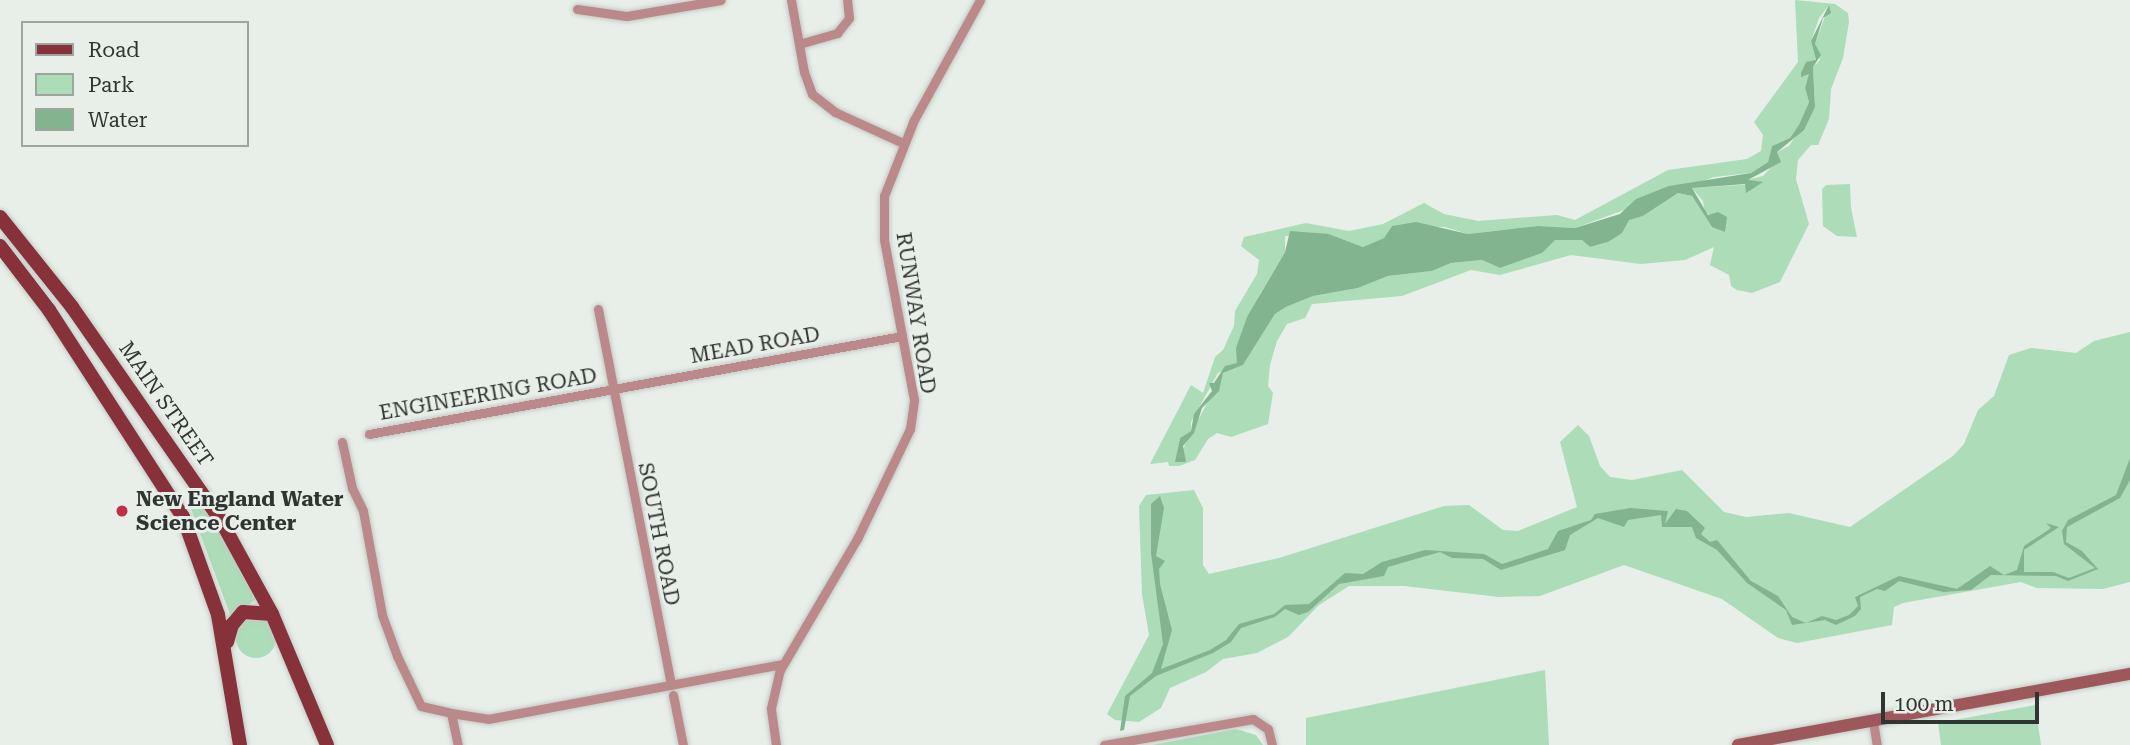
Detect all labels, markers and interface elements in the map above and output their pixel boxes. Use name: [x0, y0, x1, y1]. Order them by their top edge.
legend: [21, 21, 248, 147]
text: Road: [88, 38, 140, 62]
text: Park: [88, 73, 134, 97]
text: Water: [88, 108, 147, 132]
street label: RUNWAY ROAD: [891, 230, 941, 396]
street label: MEAD ROAD: [688, 321, 822, 369]
street label: MAIN STREET: [114, 337, 218, 471]
street label: ENGINEERING ROAD: [377, 362, 599, 426]
street label: SOUTH ROAD: [633, 460, 685, 608]
place label: New England Water Science Center: [136, 486, 344, 536]
marker: New England Water Science Center: [114, 503, 130, 519]
scale bar: [1885, 678, 2042, 722]
text: 100 m: [1894, 692, 1954, 716]

